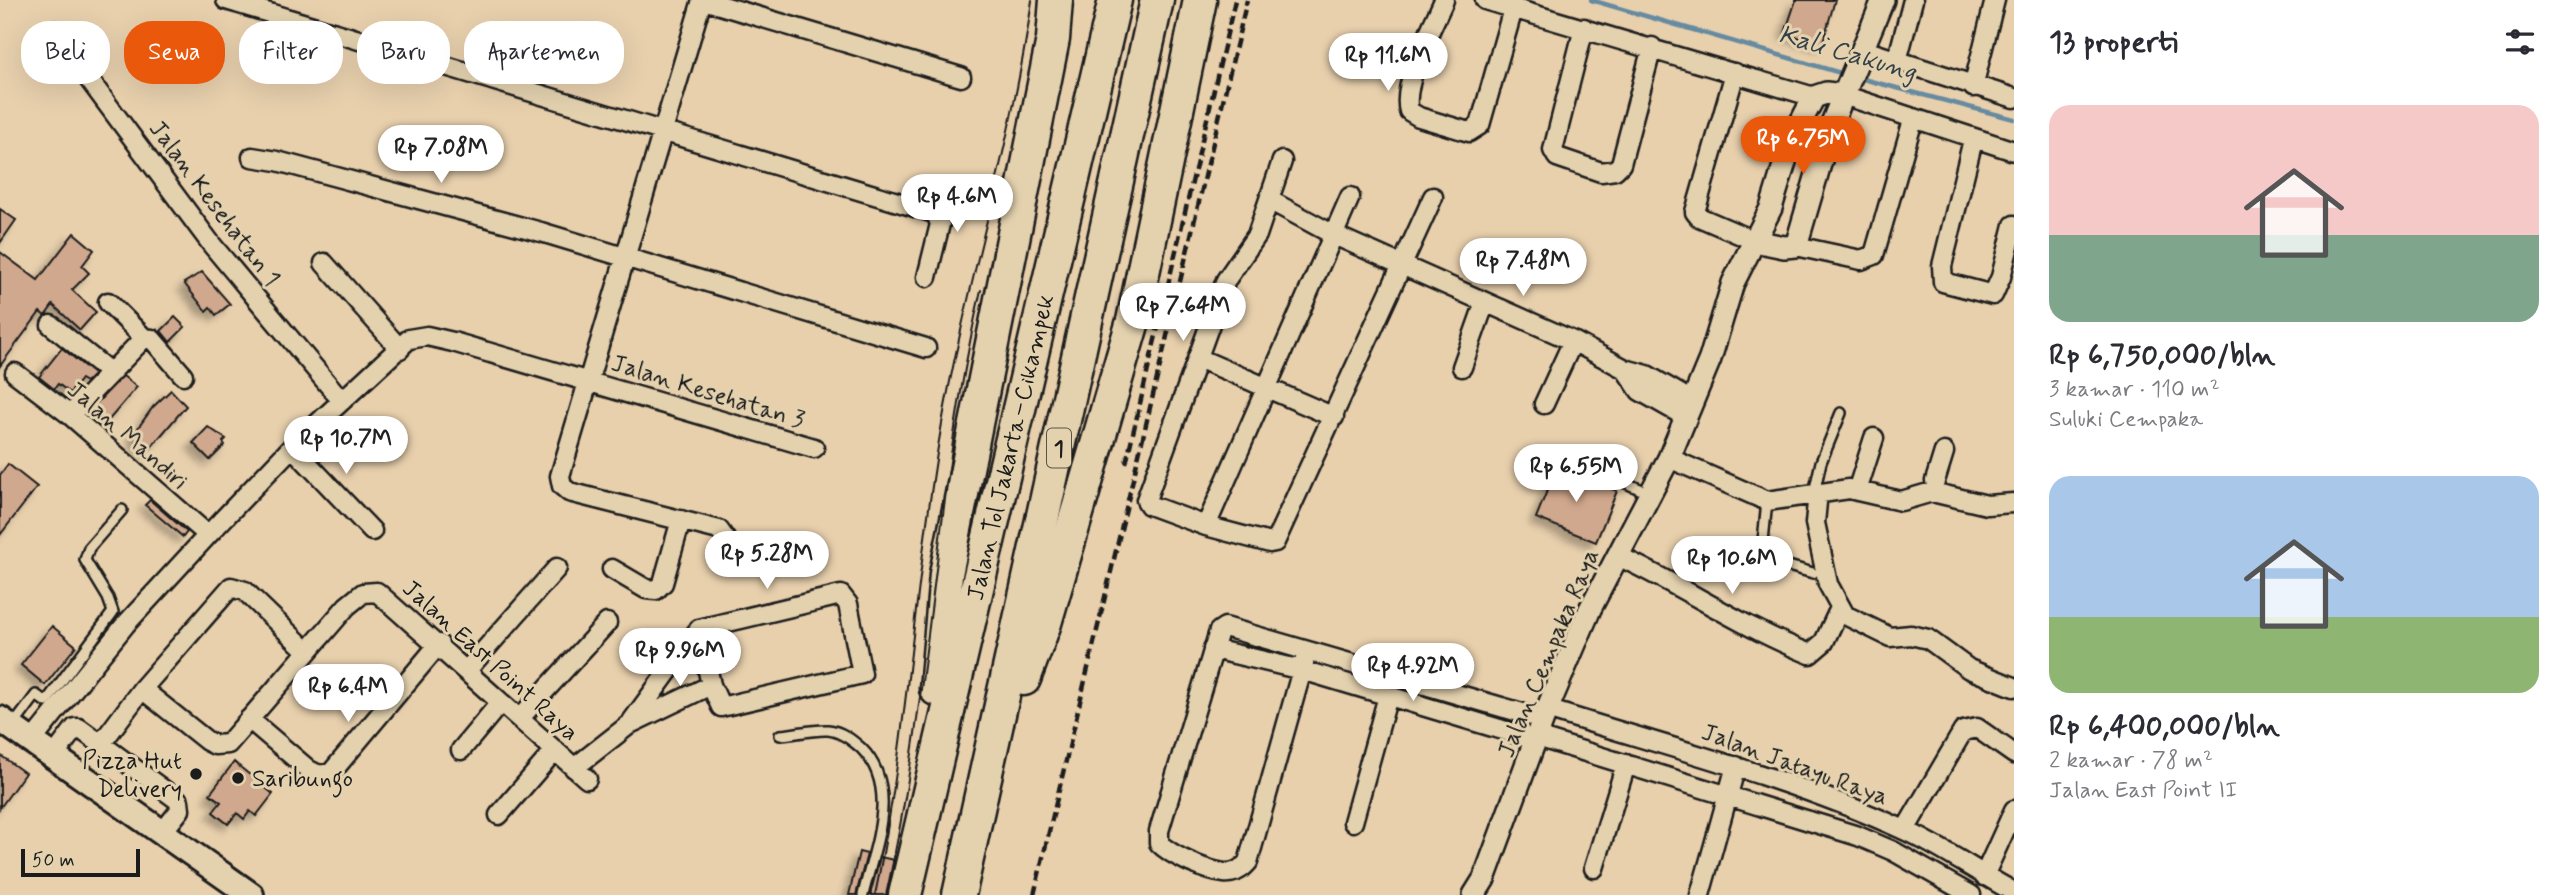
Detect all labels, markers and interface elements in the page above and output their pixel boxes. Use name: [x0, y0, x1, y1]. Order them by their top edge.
water label: Kali Cakung: [1775, 18, 1921, 90]
chip: Beli: [21, 21, 110, 84]
chip: Sewa: [124, 21, 225, 84]
chip: Filter: [239, 21, 343, 84]
chip: Baru: [357, 21, 450, 84]
chip: Apartemen: [464, 21, 624, 84]
text: 13 properti: [2049, 23, 2178, 62]
icon: filters: [2501, 23, 2539, 61]
pin: Rp 11.6M: [1316, 34, 1460, 93]
text: Rp 11.6M: [1345, 41, 1431, 71]
street label: Jalan Kesehatan 1: [141, 115, 286, 293]
pin: Rp 6.75M: [1731, 116, 1875, 176]
text: Rp 6.75M: [1757, 124, 1849, 154]
pin: Rp 7.08M: [369, 125, 513, 185]
text: Rp 7.08M: [394, 133, 488, 163]
icon: home: [2231, 150, 2357, 276]
pin: Rp 4.6M: [892, 174, 1022, 234]
text: Rp 4.6M: [917, 182, 997, 212]
pin: Rp 7.48M: [1451, 238, 1595, 298]
text: Rp 7.48M: [1476, 246, 1570, 276]
pin: Rp 7.64M: [1111, 284, 1255, 343]
street label: Jalan Tol Jakarta–Cikampek: [961, 291, 1062, 604]
text: Rp 7.64M: [1136, 291, 1230, 321]
text: Rp 6,750,000/bln: [2049, 336, 2275, 375]
street label: Jalan Kesehatan 3: [607, 348, 808, 437]
street label: Jalan Mandiri: [60, 375, 194, 497]
text: 3 kamar · 110 m²: [2049, 375, 2220, 405]
text: Suluki Cempaka: [2049, 405, 2203, 435]
pin: Rp 10.7M: [274, 416, 418, 476]
text: Rp 10.7M: [300, 424, 392, 454]
road number: 1: [1047, 428, 1071, 468]
pin: Rp 6.55M: [1504, 444, 1648, 504]
text: Rp 6.55M: [1530, 452, 1622, 482]
icon: home: [2231, 521, 2357, 647]
pin: Rp 5.28M: [695, 532, 839, 591]
pin: Rp 10.6M: [1660, 536, 1804, 596]
text: Rp 5.28M: [721, 539, 813, 569]
text: Rp 10.6M: [1687, 544, 1777, 574]
street label: Jalan Cempaka Raya: [1491, 545, 1607, 763]
street label: Jalan East Point Raya: [395, 574, 585, 749]
pin: Rp 9.96M: [608, 628, 752, 688]
text: Rp 9.96M: [635, 636, 725, 666]
pin: Rp 4.92M: [1341, 644, 1485, 703]
text: Rp 4.92M: [1367, 651, 1459, 681]
pin: Rp 6.4M: [283, 664, 413, 724]
text: Rp 6.4M: [308, 672, 388, 702]
text: Rp 6,400,000/bln: [2049, 707, 2280, 746]
street label: Jalan Jatayu Raya: [1697, 717, 1892, 814]
place label: Pizza Hut Delivery: [82, 746, 182, 805]
text: 2 kamar · 78 m²: [2049, 746, 2213, 776]
place label: Saribungo: [252, 764, 353, 798]
marker: Pizza Hut Delivery: [188, 766, 204, 782]
marker: Saribungo: [230, 770, 246, 786]
text: Jalan East Point II: [2049, 776, 2237, 806]
scale bar: [21, 846, 140, 878]
text: 50 m: [32, 848, 75, 873]

